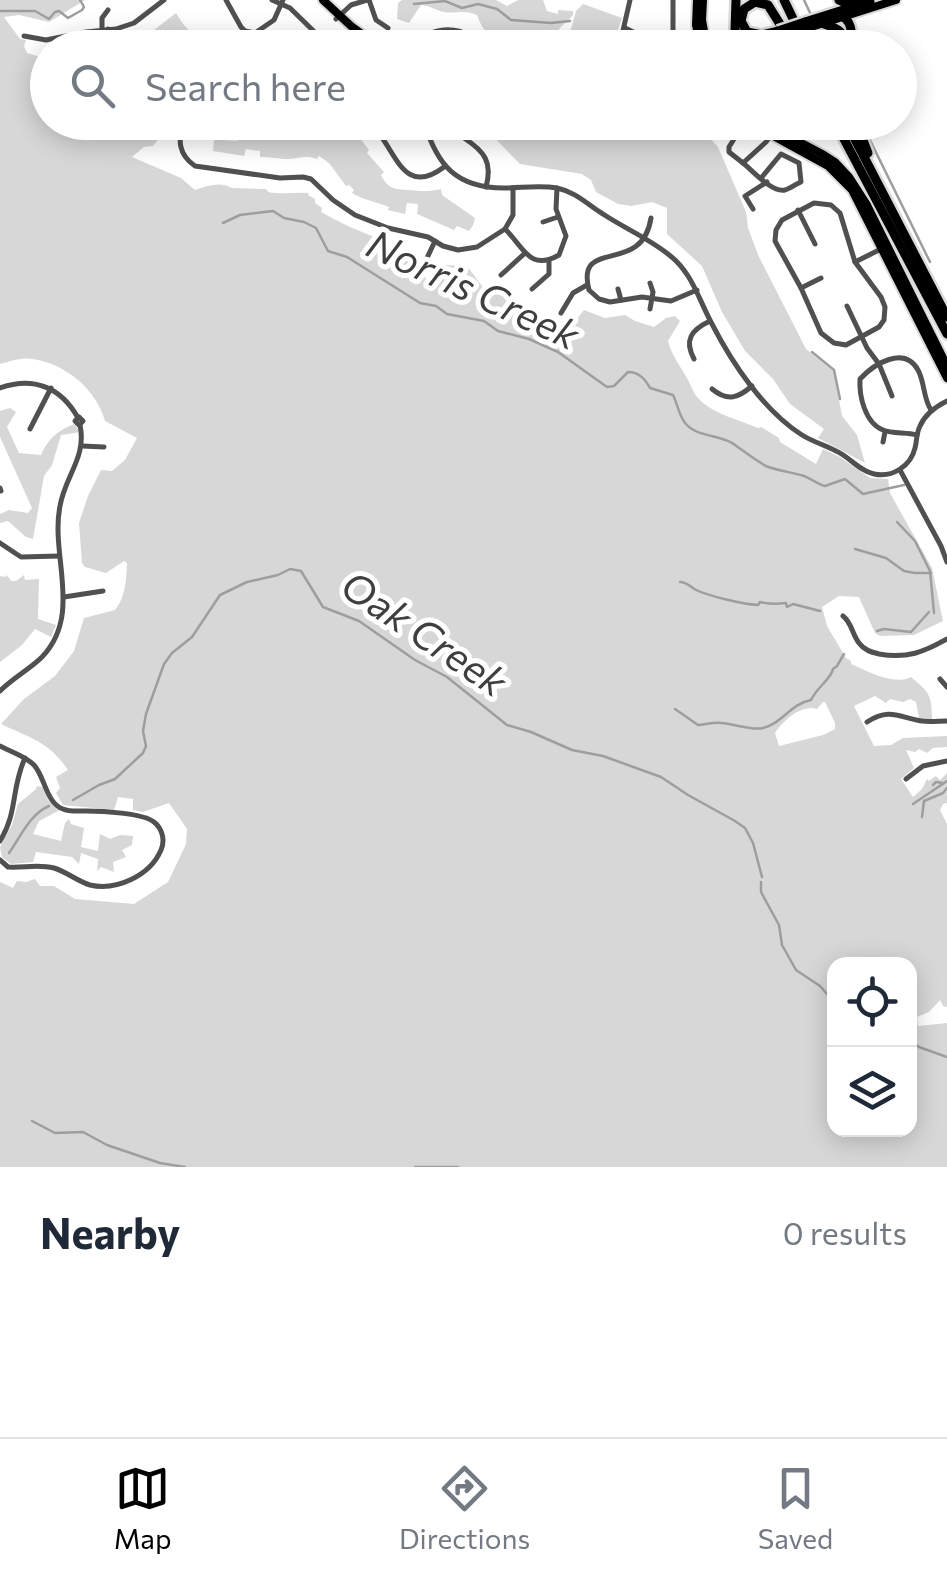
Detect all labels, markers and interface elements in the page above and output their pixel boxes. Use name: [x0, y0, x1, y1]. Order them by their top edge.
search box: [30, 30, 917, 140]
icon: search: [65, 58, 120, 113]
text: Search here: [145, 62, 346, 109]
water label: Norris Creek: [360, 217, 589, 359]
water label: Oak Creek: [333, 559, 519, 706]
map controls: [827, 957, 917, 1137]
button: locate: [827, 957, 917, 1047]
button: layers: [827, 1047, 917, 1137]
text: Nearby: [40, 1206, 180, 1258]
text: 0 results: [783, 1212, 907, 1252]
tab: Map: [114, 1461, 171, 1555]
tab: Directions: [399, 1461, 530, 1555]
tab: Saved: [758, 1461, 833, 1555]

